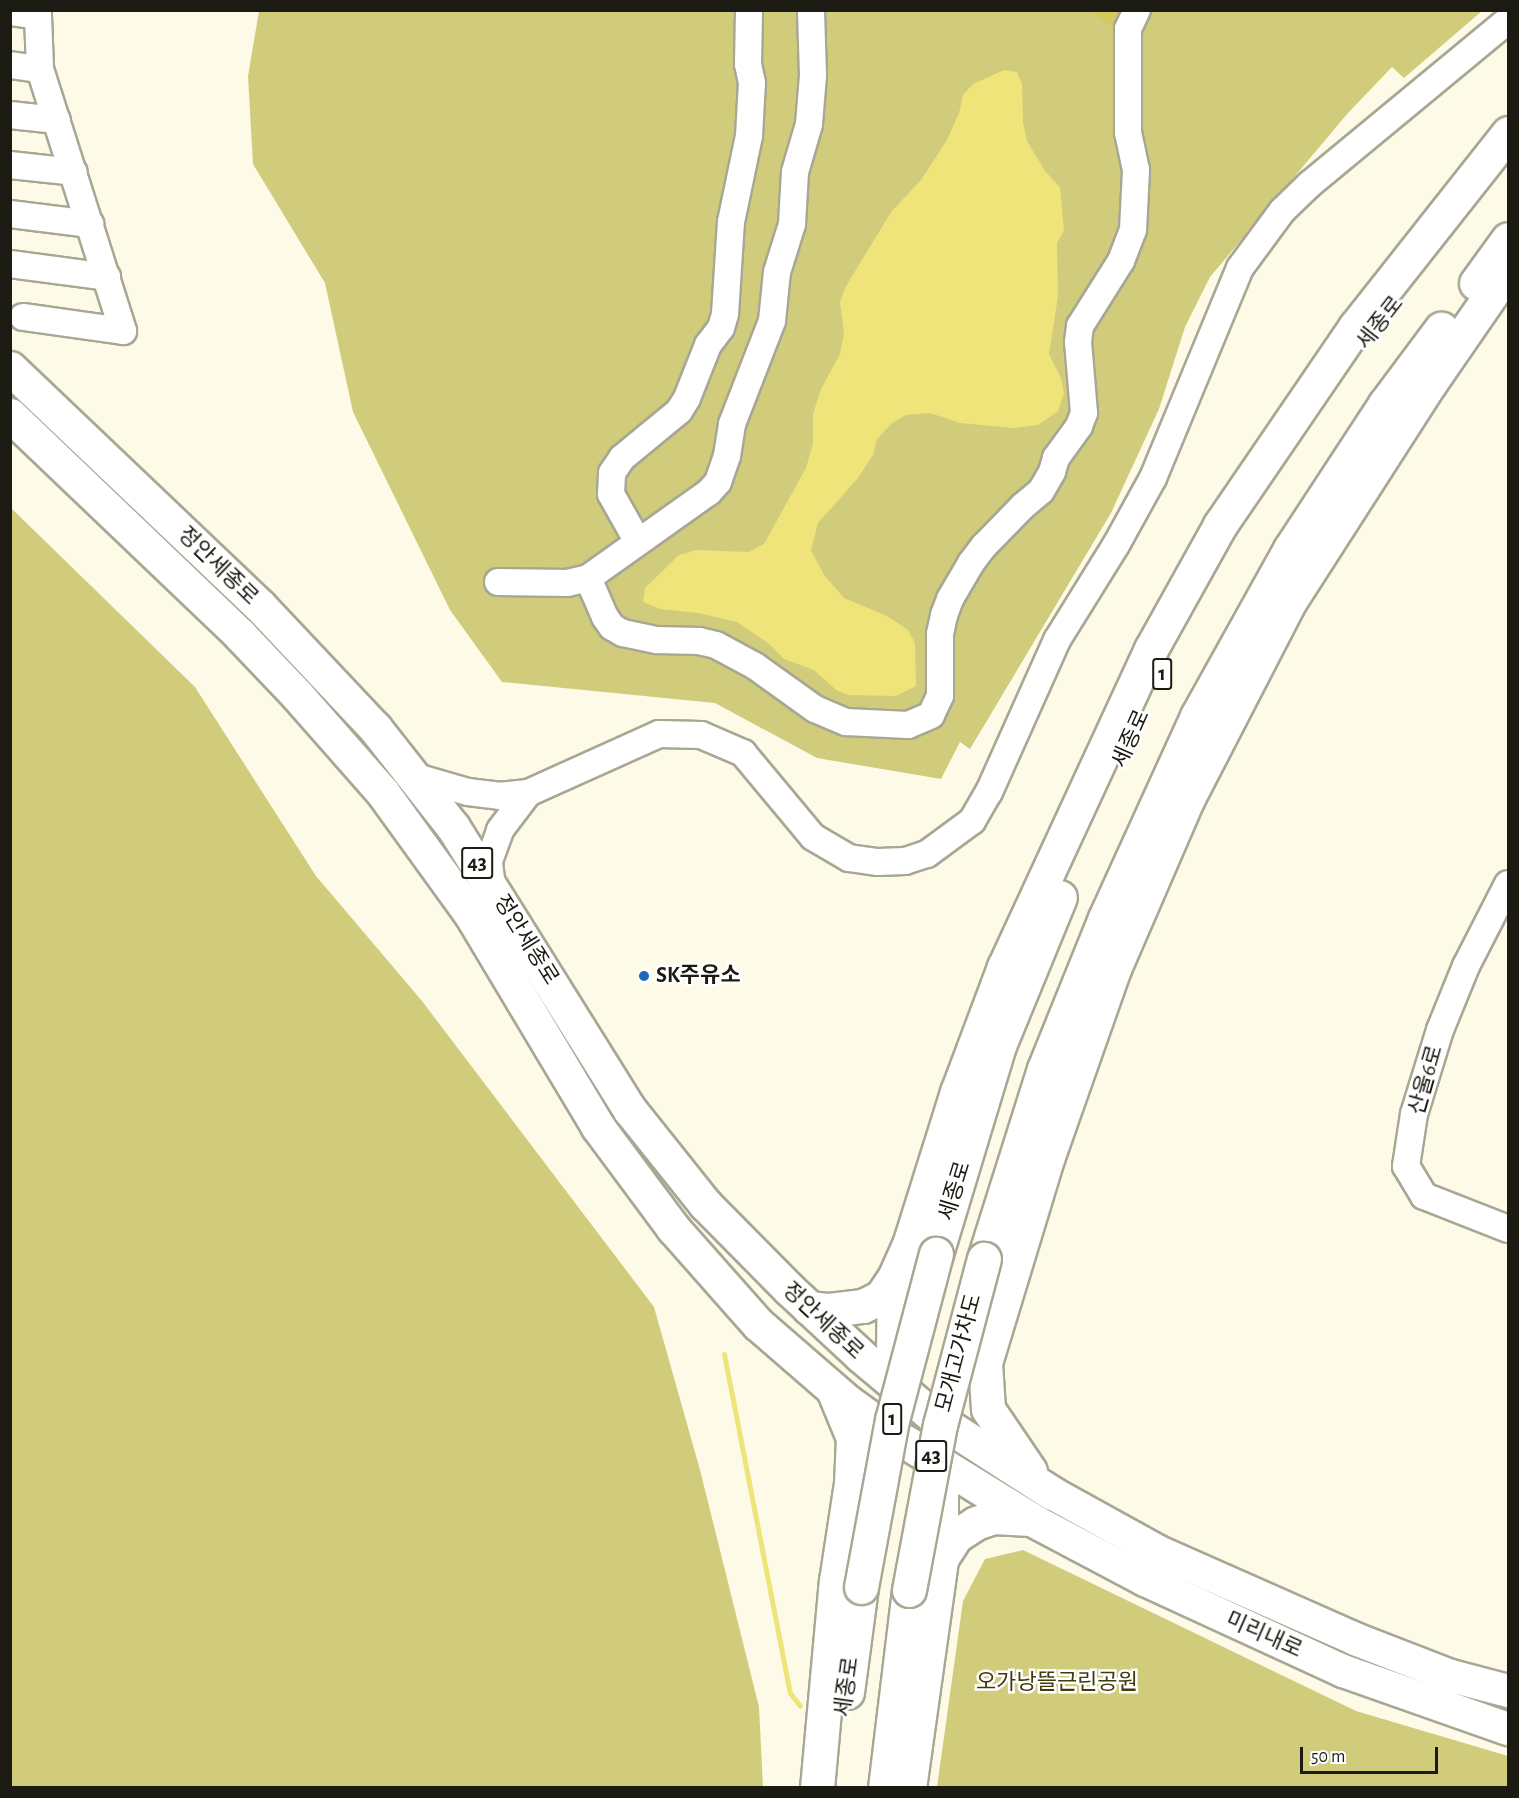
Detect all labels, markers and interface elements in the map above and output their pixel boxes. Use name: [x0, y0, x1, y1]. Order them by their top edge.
street label: 세종로: [1351, 291, 1409, 355]
street label: 정안세종로: [172, 521, 264, 611]
road number: 1: [1152, 656, 1172, 692]
street label: 세종로: [1107, 706, 1155, 772]
road number: 43: [460, 845, 494, 881]
street label: 정안세종로: [488, 890, 564, 990]
place label: SK주유소: [656, 963, 741, 989]
marker: SK주유소: [637, 969, 651, 983]
street label: 산울6로: [1404, 1042, 1448, 1118]
street label: 세종로: [934, 1158, 976, 1224]
street label: 정안세종로: [777, 1277, 869, 1365]
street label: 모개고가차도: [931, 1291, 987, 1415]
road number: 1: [882, 1401, 902, 1437]
road number: 43: [914, 1438, 948, 1474]
street label: 미리내로: [1222, 1606, 1306, 1664]
street label: 세종로: [830, 1655, 864, 1719]
park label: 오가낭뜰근린공원: [976, 1670, 1138, 1696]
scale bar: [1303, 1735, 1441, 1773]
text: 50 m: [1311, 1748, 1345, 1766]

